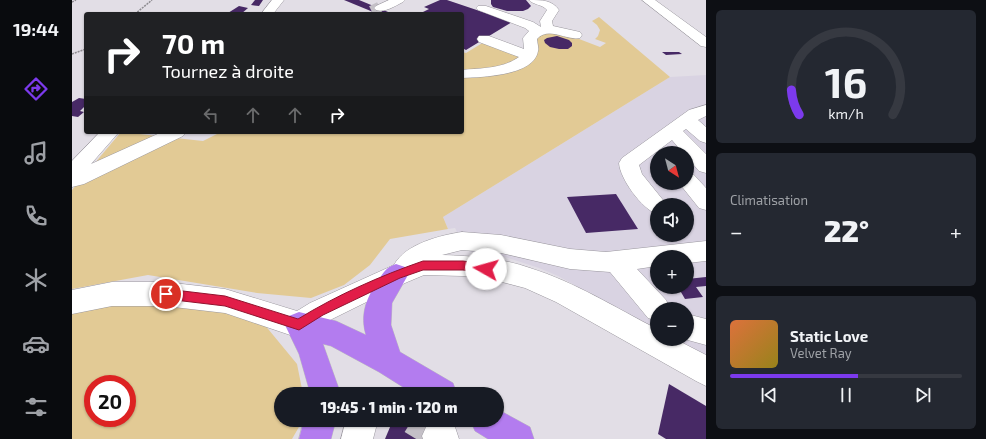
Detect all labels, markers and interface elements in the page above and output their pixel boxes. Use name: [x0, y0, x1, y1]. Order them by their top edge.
text: 19:44: [13, 18, 59, 40]
text: 70 m: [162, 26, 225, 60]
icon: right: [96, 28, 148, 80]
text: 16: [825, 55, 867, 105]
text: Tournez à droite: [162, 60, 294, 82]
icon: directions: [22, 75, 50, 103]
icon: left: [200, 104, 222, 126]
icon: ahead: [242, 104, 264, 126]
icon: ahead: [284, 104, 306, 126]
icon: right: [326, 104, 348, 126]
text: km/h: [828, 104, 864, 121]
icon: music: [22, 139, 50, 167]
north arrow: [650, 146, 694, 190]
map controls: [650, 146, 694, 346]
text: Climatisation: [730, 192, 808, 208]
button: sound: [650, 198, 694, 242]
icon: phone: [22, 202, 50, 230]
text: 22°: [824, 212, 869, 248]
text: −: [730, 218, 743, 244]
text: +: [950, 218, 962, 244]
position arrow: [465, 248, 507, 290]
button: +: [650, 250, 694, 294]
icon: climate: [22, 266, 50, 294]
pin: [149, 277, 183, 311]
icon: arrive: [155, 283, 177, 305]
button: −: [650, 302, 694, 346]
text: Static Love: [790, 327, 868, 345]
icon: car: [22, 330, 50, 358]
text: Velvet Ray: [790, 345, 852, 361]
speed limit sign: 20: [84, 375, 136, 427]
icon: previous: [758, 384, 780, 406]
icon: pause: [835, 384, 857, 406]
icon: next: [912, 384, 934, 406]
icon: filters: [22, 393, 50, 421]
text: 19:45 · 1 min · 120 m: [321, 398, 457, 416]

